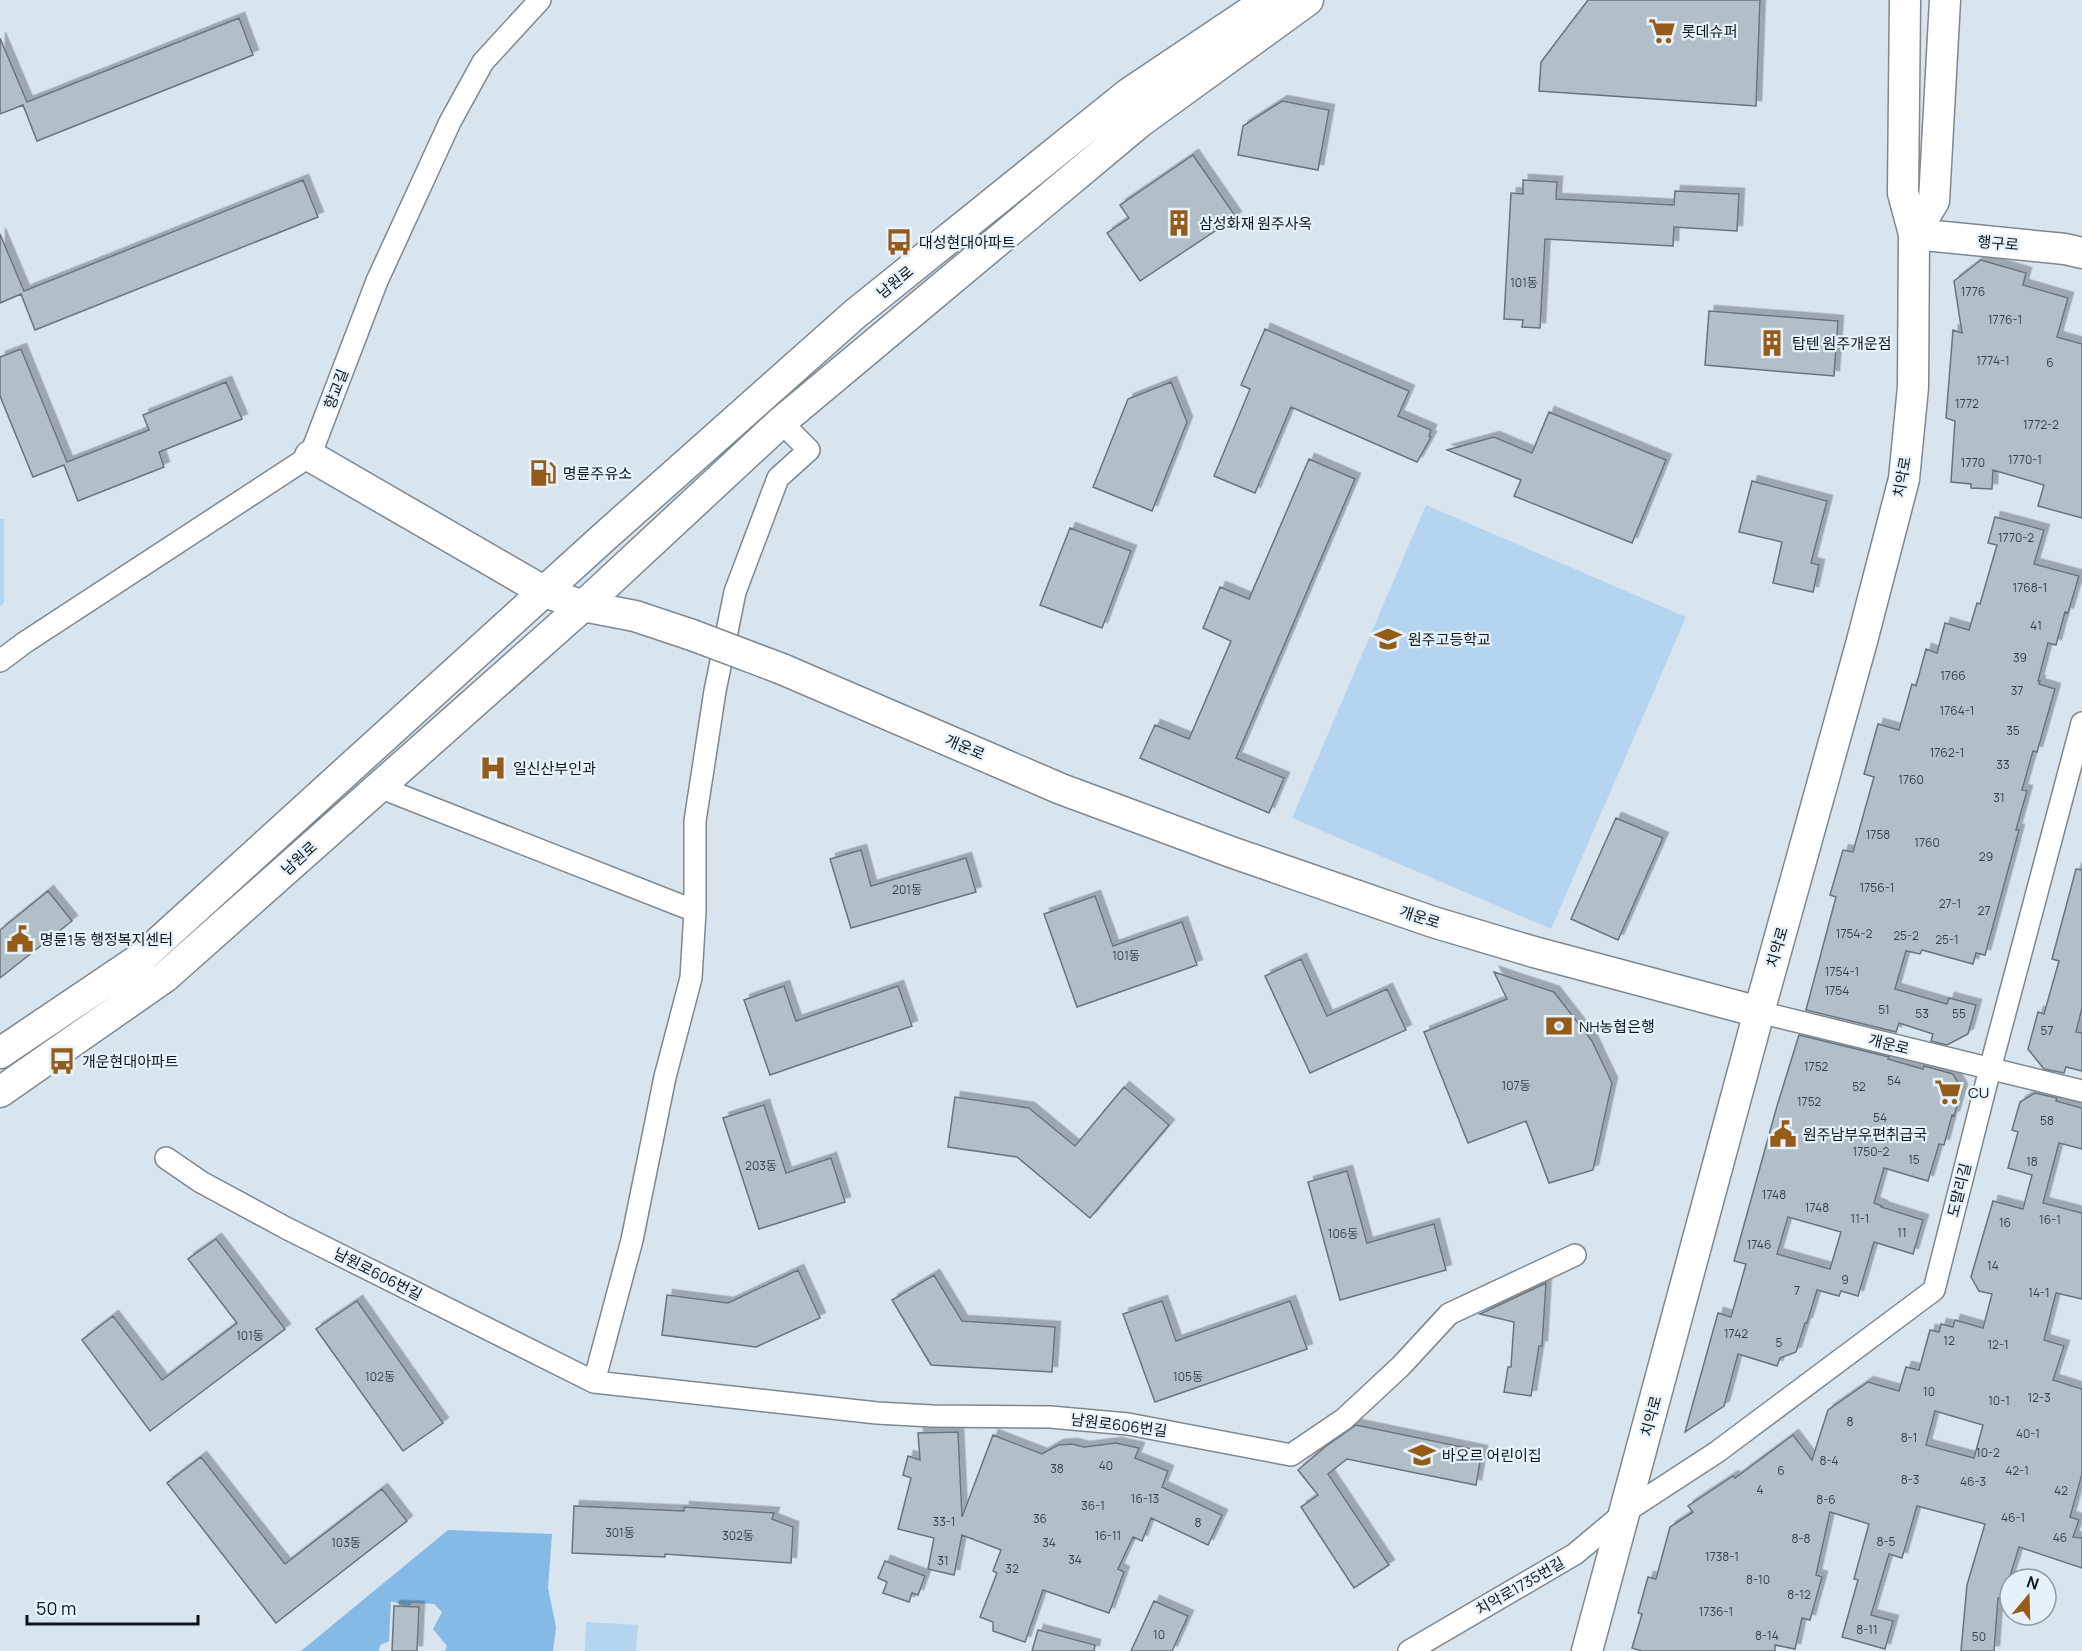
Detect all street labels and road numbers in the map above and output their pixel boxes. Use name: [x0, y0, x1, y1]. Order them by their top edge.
street label: 행구로: [1976, 231, 2020, 255]
street label: 남원로: [872, 261, 918, 303]
street label: 향교길: [319, 366, 353, 412]
street label: 치악로: [1888, 455, 1916, 499]
street label: 개운로: [942, 729, 988, 765]
street label: 남원로: [277, 836, 321, 880]
street label: 개운로: [1397, 901, 1443, 933]
street label: 치악로: [1761, 924, 1793, 970]
street label: 개운로: [1866, 1029, 1912, 1059]
street label: 도말리길: [1942, 1161, 1976, 1219]
street label: 남원로606번길: [330, 1243, 426, 1305]
street label: 치악로: [1635, 1393, 1667, 1439]
street label: 남원로606번길: [1070, 1409, 1168, 1441]
street label: 치악로1735번길: [1472, 1552, 1568, 1620]

